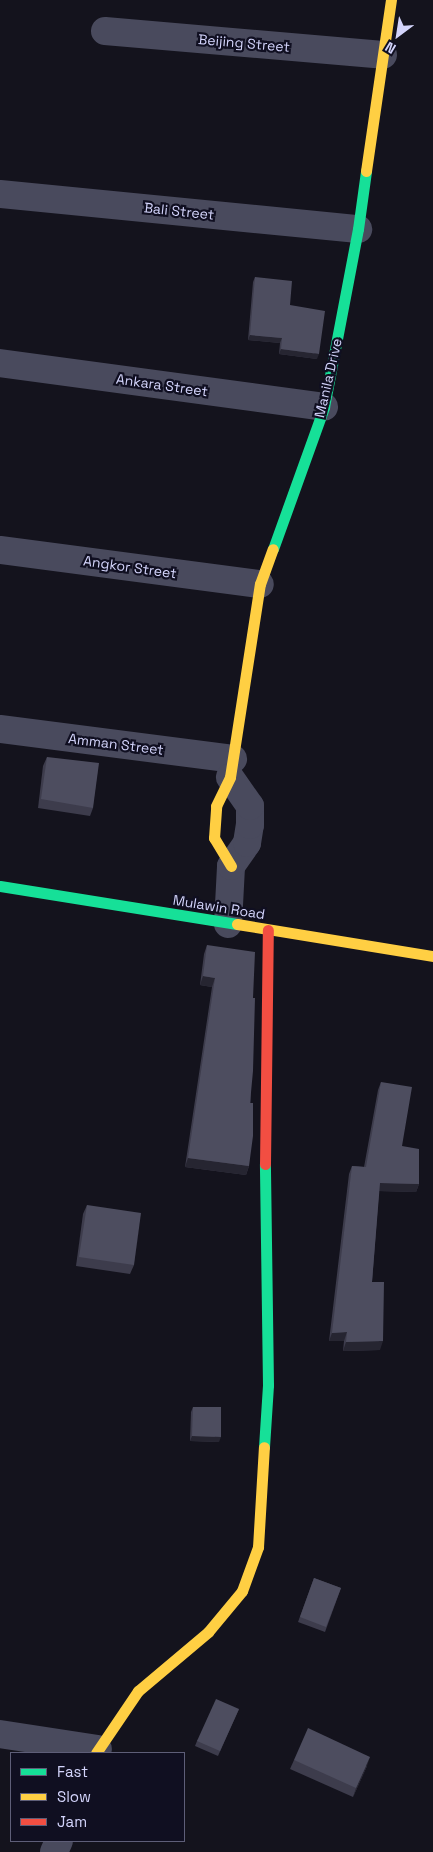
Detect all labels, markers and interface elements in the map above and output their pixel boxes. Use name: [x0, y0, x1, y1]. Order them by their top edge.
north arrow: [373, 10, 423, 60]
street label: Beijing Street: [198, 31, 290, 55]
text: N: [382, 38, 399, 58]
street label: Bali Street: [143, 199, 215, 223]
street label: Manila Drive: [311, 337, 345, 419]
street label: Ankara Street: [115, 370, 209, 400]
street label: Angkor Street: [82, 552, 178, 582]
street label: Amman Street: [67, 730, 165, 758]
street label: Mulawin Road: [172, 891, 266, 923]
legend: [10, 1752, 185, 1842]
text: Fast: [57, 1762, 88, 1781]
text: Slow: [57, 1787, 91, 1806]
text: Jam: [57, 1812, 87, 1831]

